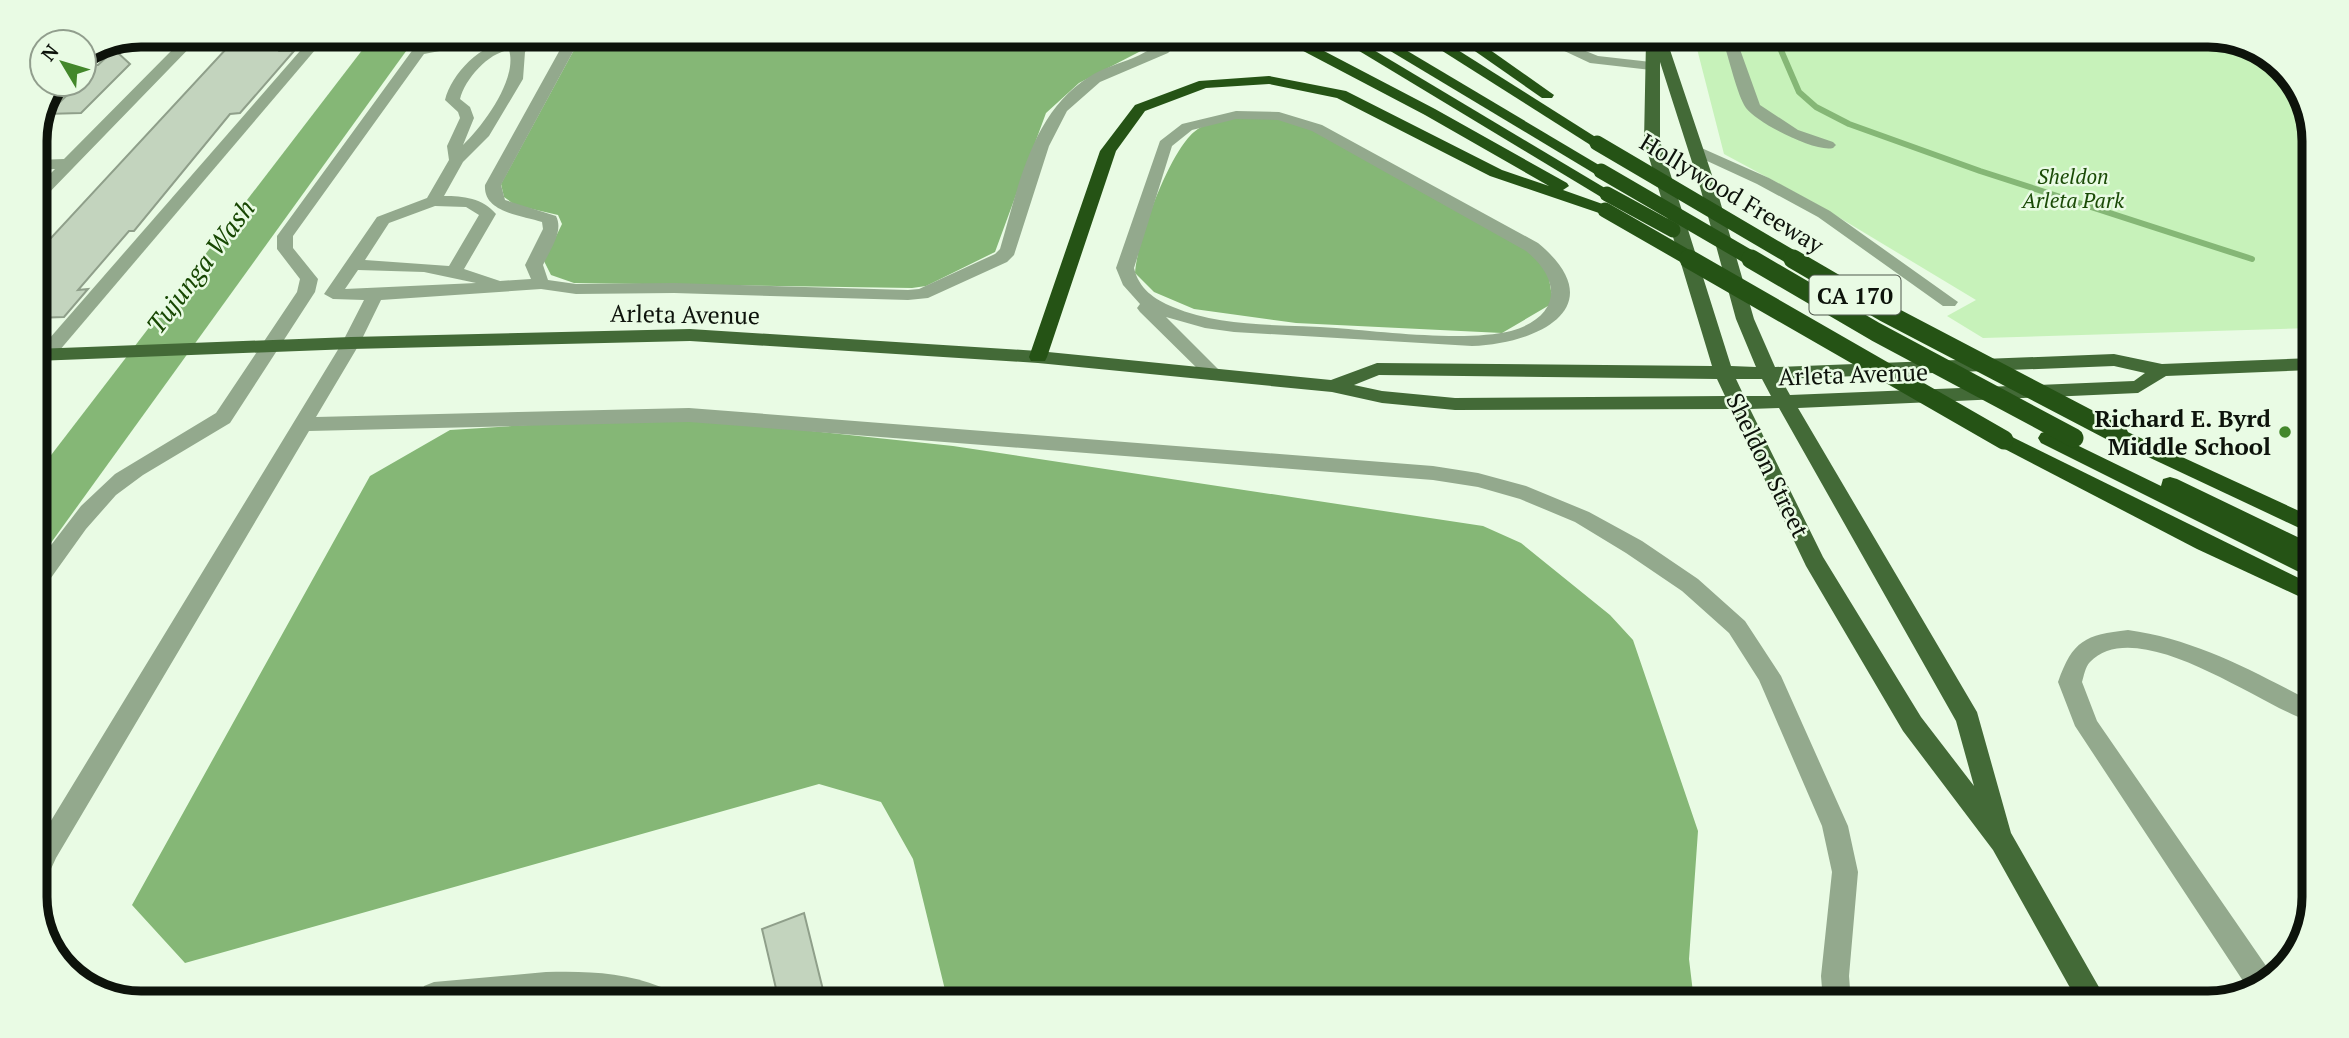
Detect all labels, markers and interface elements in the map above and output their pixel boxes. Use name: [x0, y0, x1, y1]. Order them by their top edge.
north arrow: [28, 28, 98, 98]
text: N: [35, 38, 64, 66]
street label: Hollywood Freeway: [1634, 125, 1831, 261]
park label: Sheldon Arleta Park: [2020, 162, 2125, 214]
water label: Tujunga Wash: [138, 192, 262, 340]
road number: CA 170: [1810, 276, 1900, 314]
street label: Arleta Avenue: [610, 297, 760, 331]
street label: Arleta Avenue: [1778, 355, 1928, 393]
street label: Sheldon Street: [1719, 387, 1817, 543]
place label: Richard E. Byrd Middle School: [2095, 402, 2272, 462]
marker: Richard E. Byrd Middle School: [2277, 424, 2293, 440]

